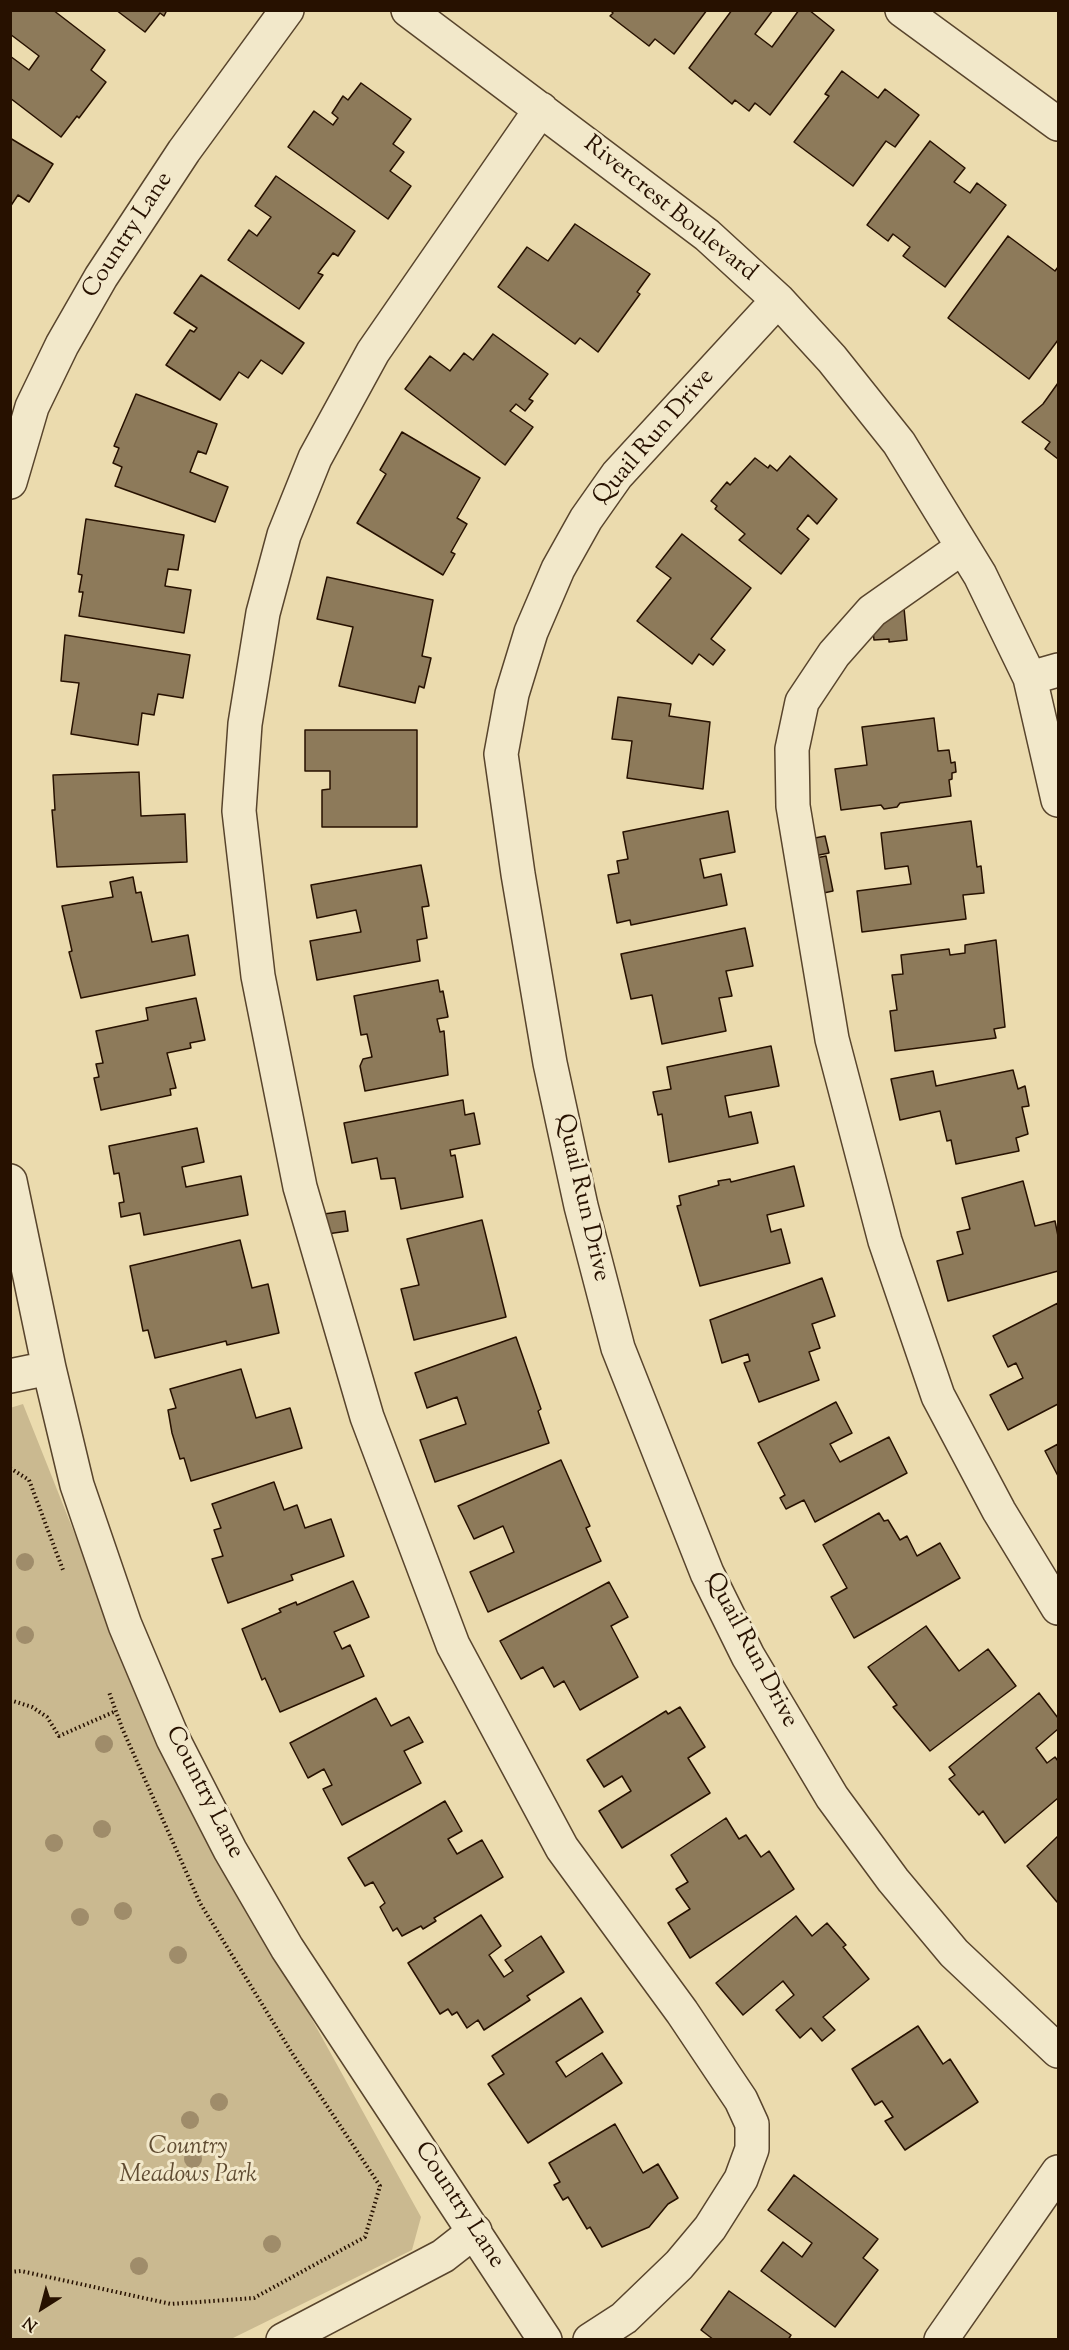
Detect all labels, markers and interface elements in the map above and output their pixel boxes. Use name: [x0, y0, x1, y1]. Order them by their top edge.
street label: Rivercrest Boulevard: [576, 131, 762, 289]
street label: Country Lane: [78, 168, 180, 304]
street label: Quail Run Drive: [588, 364, 722, 512]
street label: Quail Run Drive: [548, 1111, 614, 1285]
street label: Quail Run Drive: [697, 1569, 803, 1733]
street label: Country Lane: [157, 1722, 249, 1864]
park label: Country Meadows Park: [119, 2135, 257, 2191]
street label: Country Lane: [407, 2138, 509, 2274]
north arrow: [12, 2278, 72, 2338]
text: N: [19, 2310, 43, 2336]

